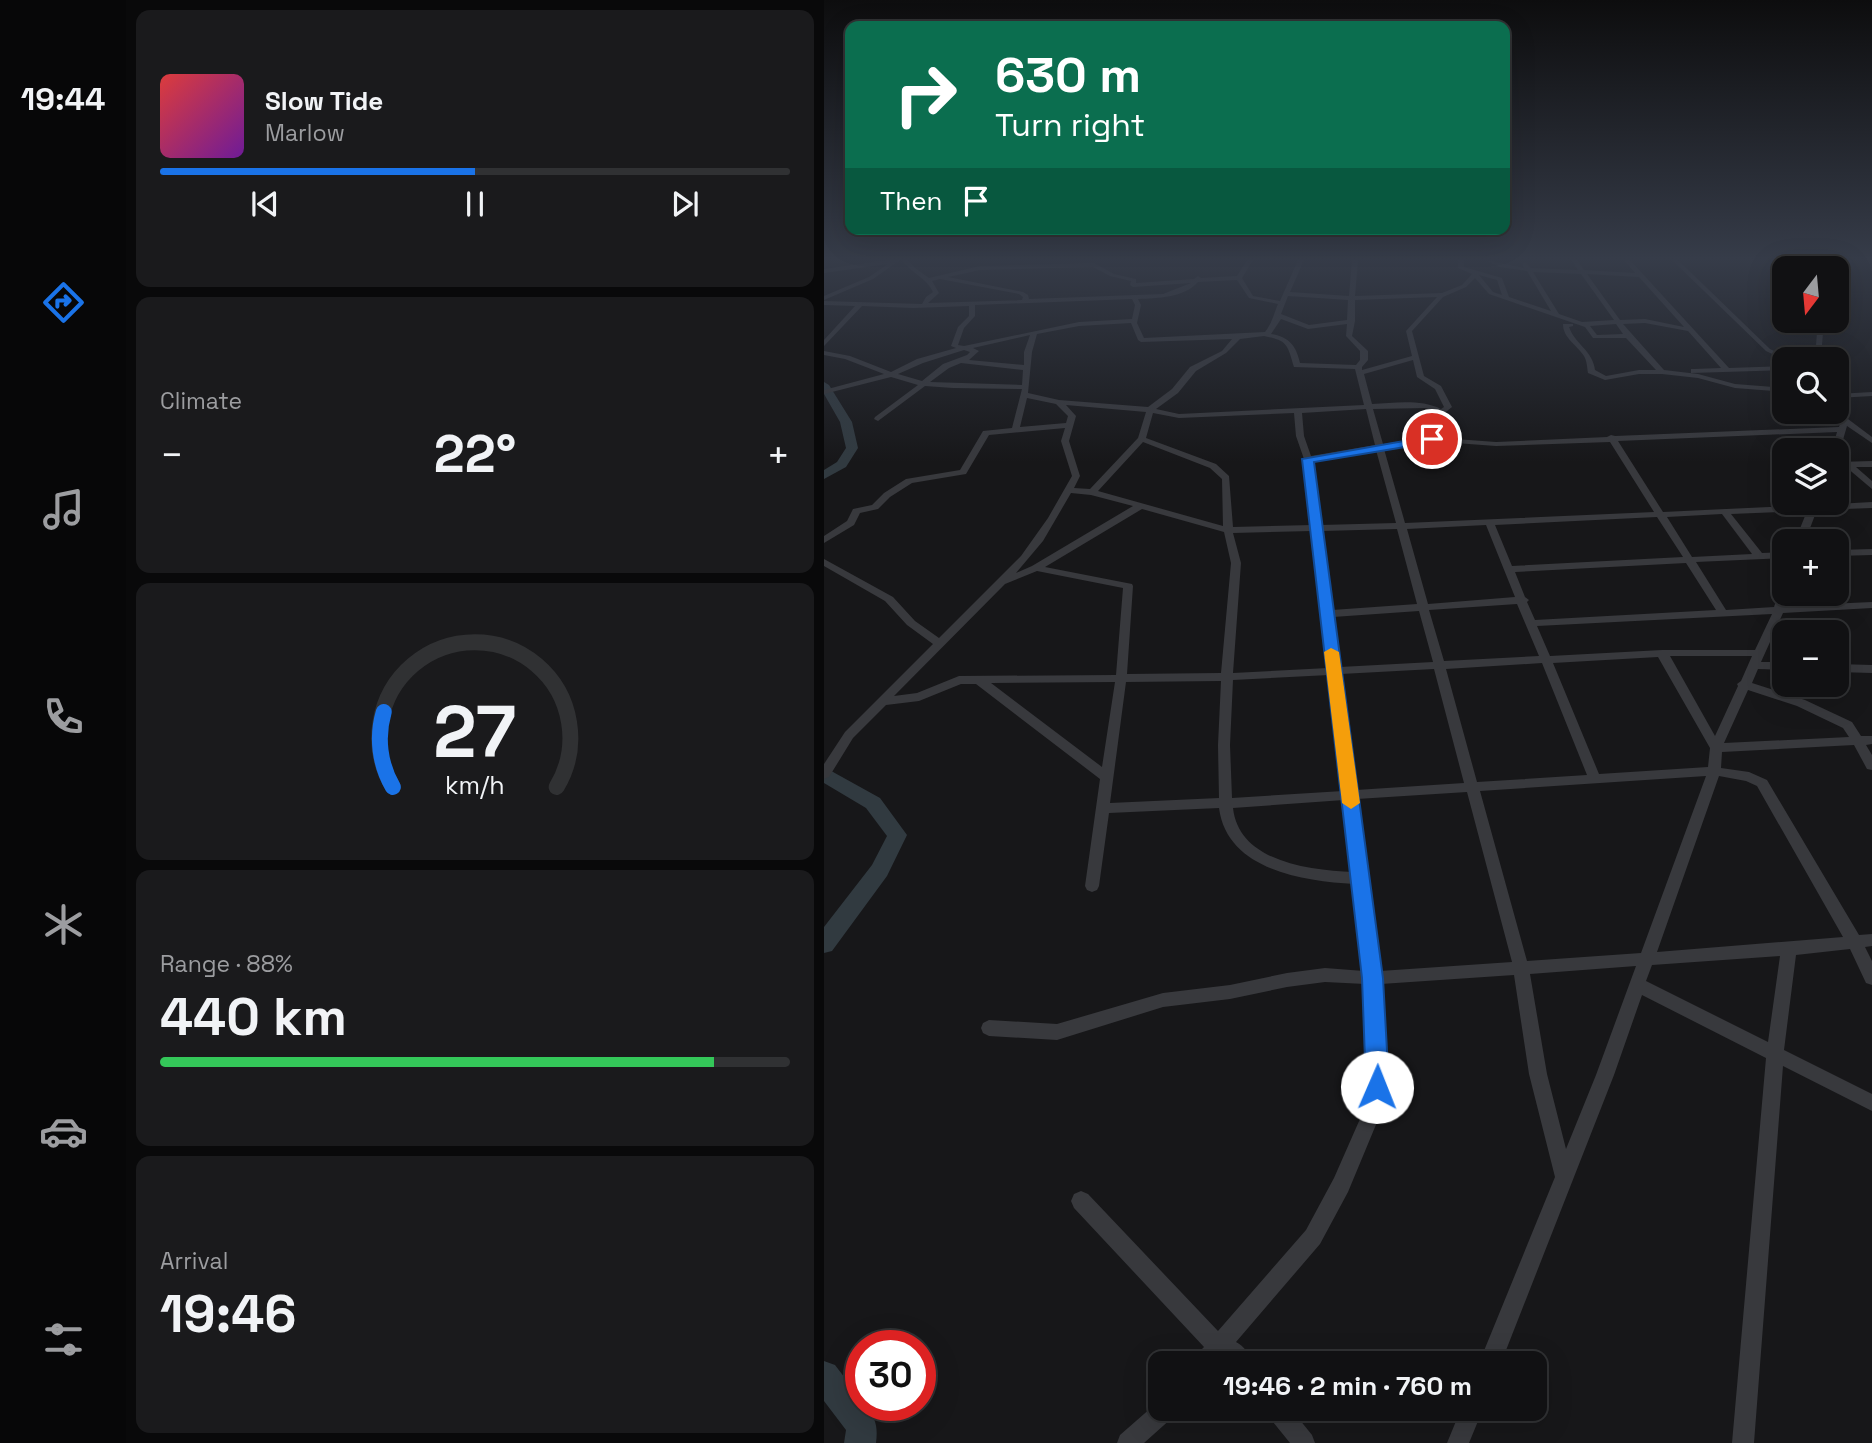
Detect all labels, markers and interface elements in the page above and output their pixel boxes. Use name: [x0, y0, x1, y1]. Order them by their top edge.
text: 630 m: [995, 44, 1141, 106]
icon: right: [880, 49, 971, 140]
text: 19:44: [21, 79, 105, 119]
text: Slow Tide: [265, 84, 383, 118]
text: Turn right: [995, 105, 1145, 145]
text: Marlow: [265, 118, 345, 148]
icon: arrive: [957, 182, 995, 220]
text: Then: [880, 184, 943, 218]
icon: previous: [246, 185, 284, 223]
icon: pause: [456, 185, 494, 223]
icon: next: [666, 185, 704, 223]
north arrow: [1772, 256, 1850, 332]
map controls: [1772, 256, 1849, 697]
icon: directions: [39, 278, 88, 327]
button: search: [1772, 347, 1849, 424]
text: Climate: [160, 386, 242, 416]
pin: [1402, 409, 1462, 469]
icon: arrive: [1413, 420, 1451, 458]
text: 22°: [434, 421, 516, 487]
text: −: [160, 431, 184, 479]
text: +: [766, 431, 790, 479]
button: layers: [1772, 438, 1849, 515]
icon: music: [39, 485, 88, 534]
button: +: [1772, 529, 1849, 606]
button: −: [1772, 620, 1849, 697]
text: 27: [434, 686, 516, 779]
icon: phone: [39, 692, 88, 741]
text: km/h: [445, 769, 505, 801]
icon: climate: [39, 900, 88, 949]
text: Range · 88%: [160, 949, 293, 979]
text: 440 km: [160, 984, 347, 1050]
position arrow: [1340, 1050, 1414, 1124]
icon: car: [39, 1107, 88, 1156]
text: Arrival: [160, 1246, 228, 1276]
text: 19:46: [160, 1281, 296, 1347]
icon: filters: [39, 1315, 88, 1364]
speed limit sign: 30: [845, 1330, 936, 1421]
text: 19:46 · 2 min · 760 m: [1223, 1369, 1472, 1403]

